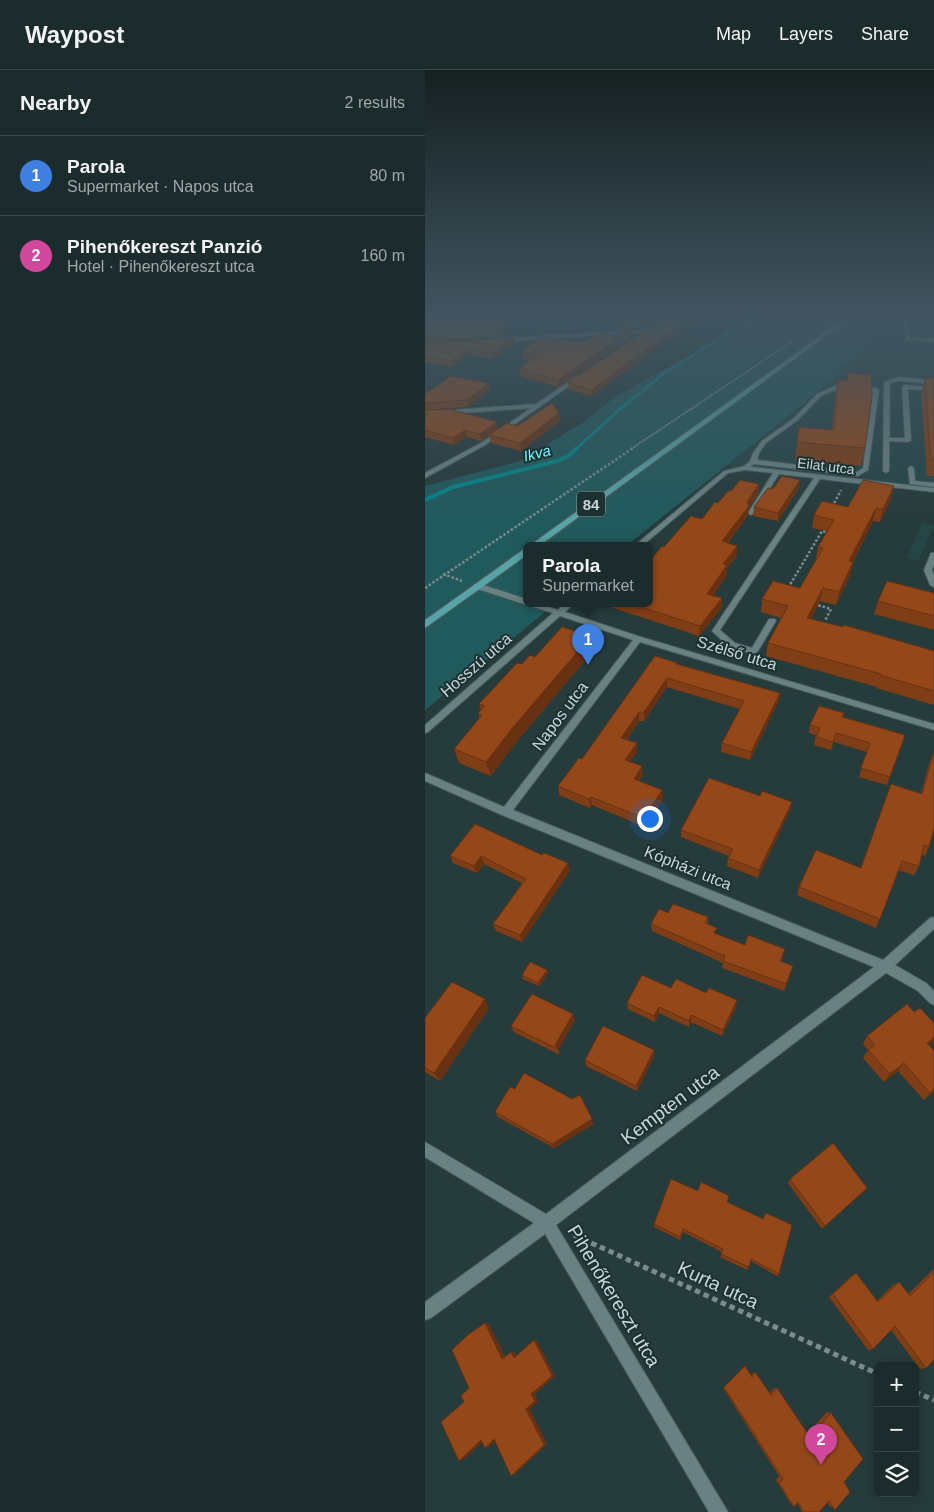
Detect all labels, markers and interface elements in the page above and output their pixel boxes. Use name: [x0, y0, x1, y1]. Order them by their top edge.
text: Waypost: [25, 21, 124, 48]
text: Map: [716, 24, 751, 44]
text: Layers: [779, 24, 833, 44]
text: Share: [861, 24, 909, 44]
text: Nearby: [20, 91, 91, 114]
text: 2 results: [345, 94, 405, 111]
text: Parola: [67, 156, 125, 177]
text: 1: [32, 167, 40, 184]
text: 80 m: [369, 167, 405, 184]
text: Supermarket · Napos utca: [67, 178, 254, 195]
text: Pihenőkereszt Panzió: [67, 236, 262, 257]
text: 2: [32, 247, 40, 264]
text: 160 m: [361, 247, 405, 264]
text: Hotel · Pihenőkereszt utca: [67, 258, 255, 275]
water label: Ikva: [522, 441, 552, 465]
street label: Eilat utca: [796, 455, 856, 477]
road number: 84: [577, 492, 605, 516]
popup: [523, 542, 653, 607]
text: Parola: [542, 555, 600, 576]
text: Supermarket: [542, 577, 634, 594]
pin: 1: [572, 624, 604, 665]
street label: Hosszú utca: [437, 630, 515, 700]
street label: Szélső utca: [695, 633, 779, 673]
street label: Napos utca: [529, 678, 591, 753]
your location: [637, 806, 663, 832]
street label: Kópházi utca: [642, 843, 734, 893]
street label: Kempten utca: [617, 1061, 723, 1149]
street label: Pihenőkereszt utca: [563, 1221, 665, 1371]
street label: Kurta utca: [674, 1257, 762, 1313]
map controls: [874, 1362, 919, 1497]
button: +: [874, 1362, 919, 1407]
button: −: [874, 1407, 919, 1452]
pin: 2: [805, 1424, 837, 1465]
button: layers: [874, 1452, 919, 1497]

